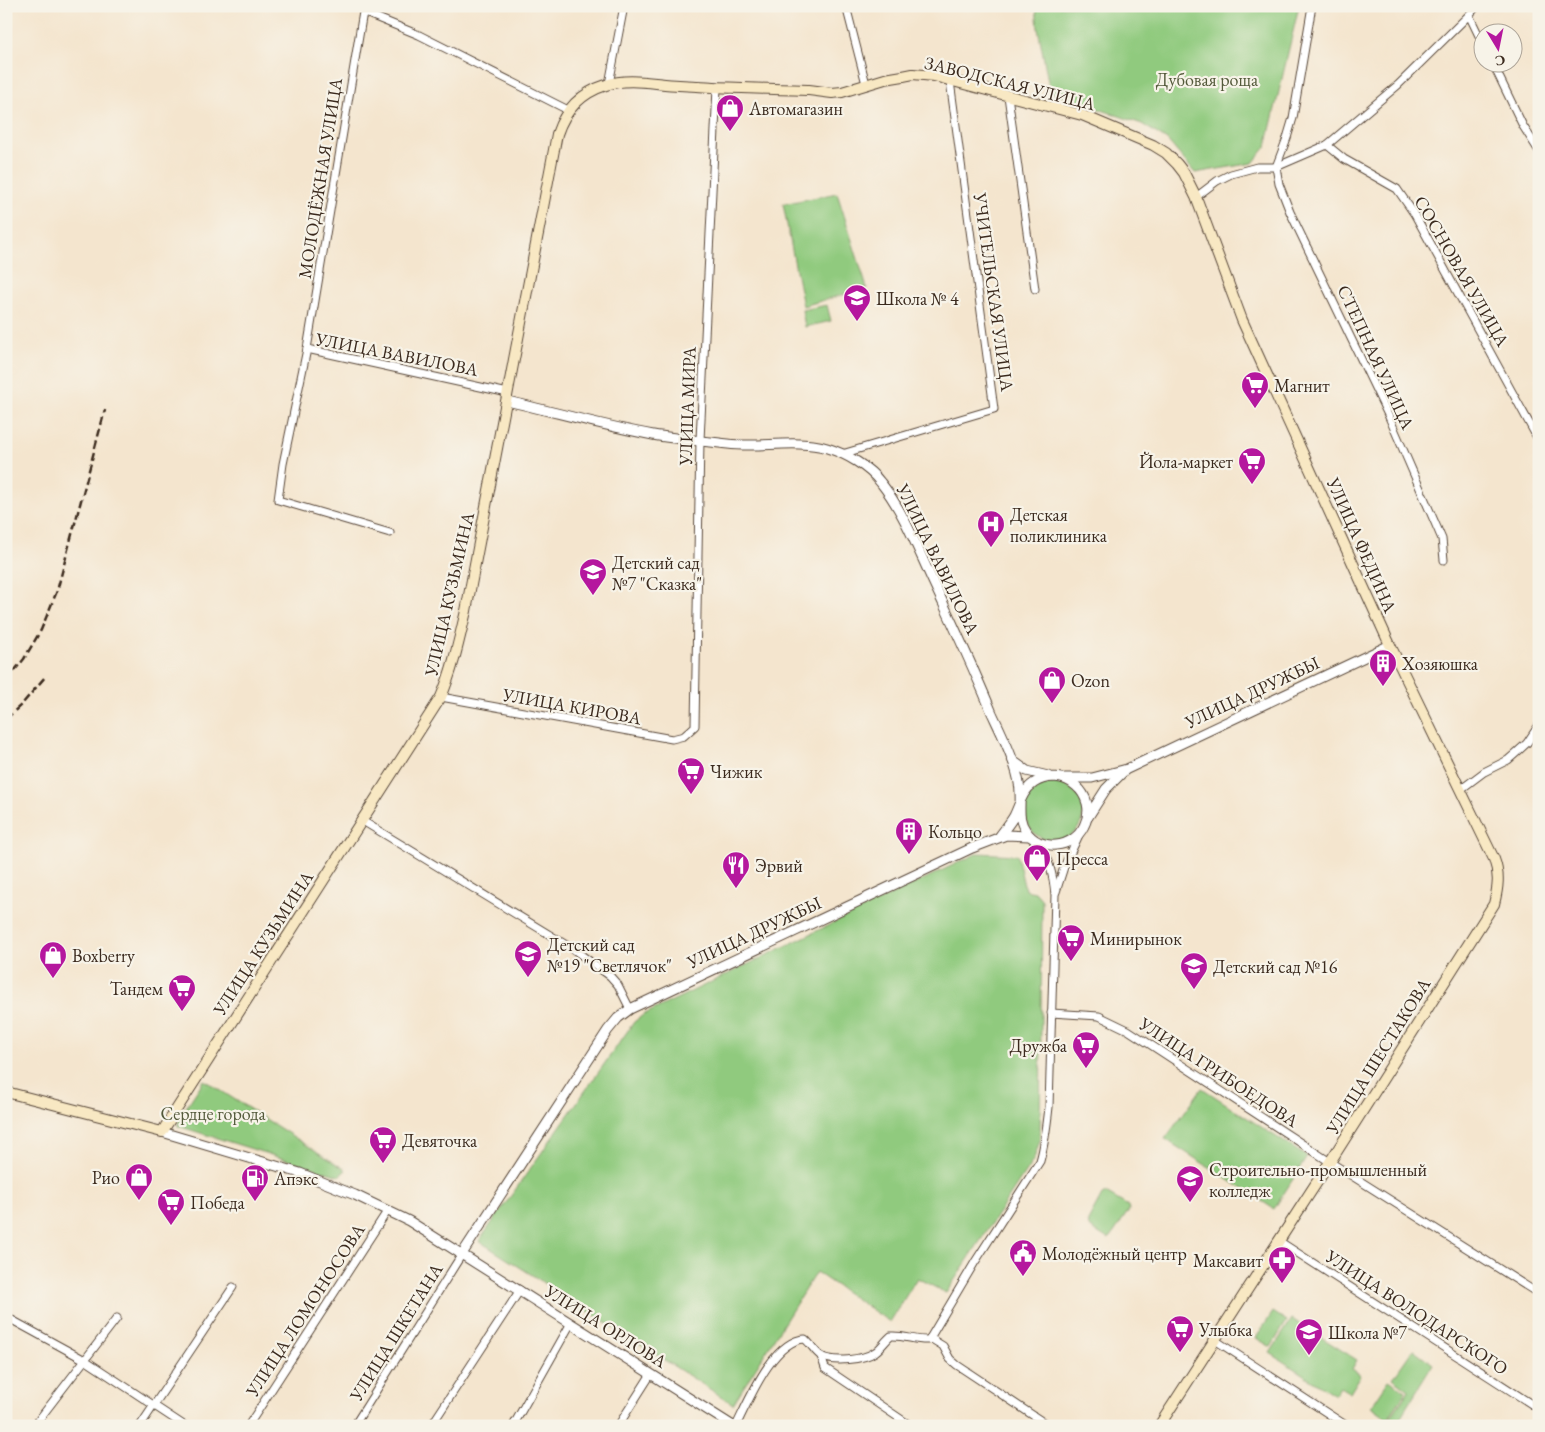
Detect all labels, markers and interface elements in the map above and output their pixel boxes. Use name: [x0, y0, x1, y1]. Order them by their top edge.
north arrow: [1472, 22, 1522, 72]
street label: ЗАВОДСКАЯ УЛИЦА: [922, 51, 1098, 115]
text: С: [1494, 51, 1507, 71]
park label: Дубовая роща: [1156, 68, 1259, 91]
street label: МОЛОДЁЖНАЯ УЛИЦА: [293, 76, 347, 280]
shop icon: Автомагазин: [715, 93, 745, 132]
place label: Автомагазин: [748, 97, 843, 120]
street label: УЧИТЕЛЬСКАЯ УЛИЦА: [969, 190, 1019, 393]
street label: СОСНОВАЯ УЛИЦА: [1409, 192, 1515, 351]
street label: СТЕПНАЯ УЛИЦА: [1333, 281, 1420, 433]
school or university icon: Школа № 4: [842, 283, 872, 322]
place label: Школа № 4: [876, 287, 959, 310]
street label: УЛИЦА ВАВИЛОВА: [313, 327, 481, 381]
street label: УЛИЦА МИРА: [673, 346, 701, 467]
supermarket icon: Магнит: [1240, 370, 1270, 409]
place label: Магнит: [1274, 374, 1330, 397]
supermarket icon: Йола-маркет: [1237, 446, 1267, 485]
place label: Йола-маркет: [1139, 450, 1234, 473]
street label: УЛИЦА ФЕДИНА: [1321, 473, 1402, 617]
street label: УЛИЦА ВАВИЛОВА: [891, 479, 985, 639]
place label: Детская поликлиника: [1010, 503, 1108, 547]
street label: УЛИЦА КУЗЬМИНА: [419, 509, 479, 679]
hospital icon: Детская поликлиника: [976, 509, 1006, 548]
place label: Детский сад №7 "Сказка": [612, 551, 702, 595]
school or university icon: Детский сад №7 "Сказка": [578, 557, 608, 596]
building icon: Хозяюшка: [1368, 648, 1398, 687]
street label: УЛИЦА ДРУЖБЫ: [1180, 651, 1323, 734]
place label: Хозяюшка: [1401, 652, 1479, 675]
shop icon: Ozon: [1037, 665, 1067, 704]
place label: Ozon: [1071, 669, 1110, 692]
street label: УЛИЦА КИРОВА: [500, 682, 644, 730]
supermarket icon: Чижик: [676, 756, 706, 795]
place label: Чижик: [710, 760, 763, 783]
building icon: Кольцо: [894, 816, 924, 855]
place label: Кольцо: [928, 820, 982, 843]
shop icon: Пресса: [1022, 843, 1052, 882]
place label: Пресса: [1056, 847, 1109, 870]
restaurant icon: Эрвий: [721, 850, 751, 889]
place label: Эрвий: [755, 854, 803, 877]
street label: УЛИЦА КУЗЬМИНА: [207, 866, 319, 1020]
street label: УЛИЦА ДРУЖБЫ: [682, 891, 825, 974]
supermarket icon: Минирынок: [1056, 923, 1086, 962]
place label: Минирынок: [1090, 927, 1182, 950]
place label: Детский сад №19 "Светлячок": [547, 933, 672, 977]
school or university icon: Детский сад №19 "Светлячок": [513, 939, 543, 978]
shop icon: Boxberry: [38, 940, 68, 979]
place label: Boxberry: [72, 944, 135, 967]
school or university icon: Детский сад №16: [1179, 951, 1209, 990]
place label: Детский сад №16: [1213, 955, 1338, 978]
supermarket icon: Тандем: [167, 973, 197, 1012]
street label: УЛИЦА ШЕСТАКОВА: [1320, 973, 1436, 1139]
place label: Тандем: [110, 977, 164, 1000]
street label: УЛИЦА ГРИБОЕДОВА: [1134, 1011, 1303, 1132]
supermarket icon: Дружба: [1071, 1030, 1101, 1069]
place label: Дружба: [1010, 1034, 1068, 1057]
park label: Сердце города: [160, 1102, 266, 1125]
supermarket icon: Девяточка: [368, 1125, 398, 1164]
place label: Девяточка: [402, 1129, 478, 1152]
place label: Строительно-промышленный колледж: [1209, 1158, 1427, 1202]
shop icon: Рио: [124, 1162, 154, 1201]
fuel station icon: Апэкс: [240, 1163, 270, 1202]
school or university icon: Строительно-промышленный колледж: [1175, 1164, 1205, 1203]
place label: Рио: [92, 1166, 120, 1189]
place label: Апэкс: [273, 1167, 318, 1190]
supermarket icon: Победа: [156, 1187, 186, 1226]
place label: Победа: [190, 1191, 246, 1214]
street label: УЛИЦА ЛОМОНОСОВА: [240, 1219, 370, 1402]
public building icon: Молодёжный центр: [1008, 1238, 1038, 1277]
place label: Молодёжный центр: [1042, 1242, 1187, 1265]
street label: УЛИЦА ВОЛОДАРСКОГО: [1321, 1244, 1512, 1380]
pharmacy icon: Максавит: [1267, 1245, 1297, 1284]
place label: Максавит: [1193, 1249, 1264, 1272]
street label: УЛИЦА ШКЕТАНА: [344, 1258, 448, 1406]
street label: УЛИЦА ОРЛОВА: [540, 1279, 672, 1373]
supermarket icon: Улыбка: [1165, 1314, 1195, 1353]
school or university icon: Школа №7: [1294, 1317, 1324, 1356]
place label: Улыбка: [1198, 1318, 1253, 1341]
place label: Школа №7: [1328, 1321, 1407, 1344]

